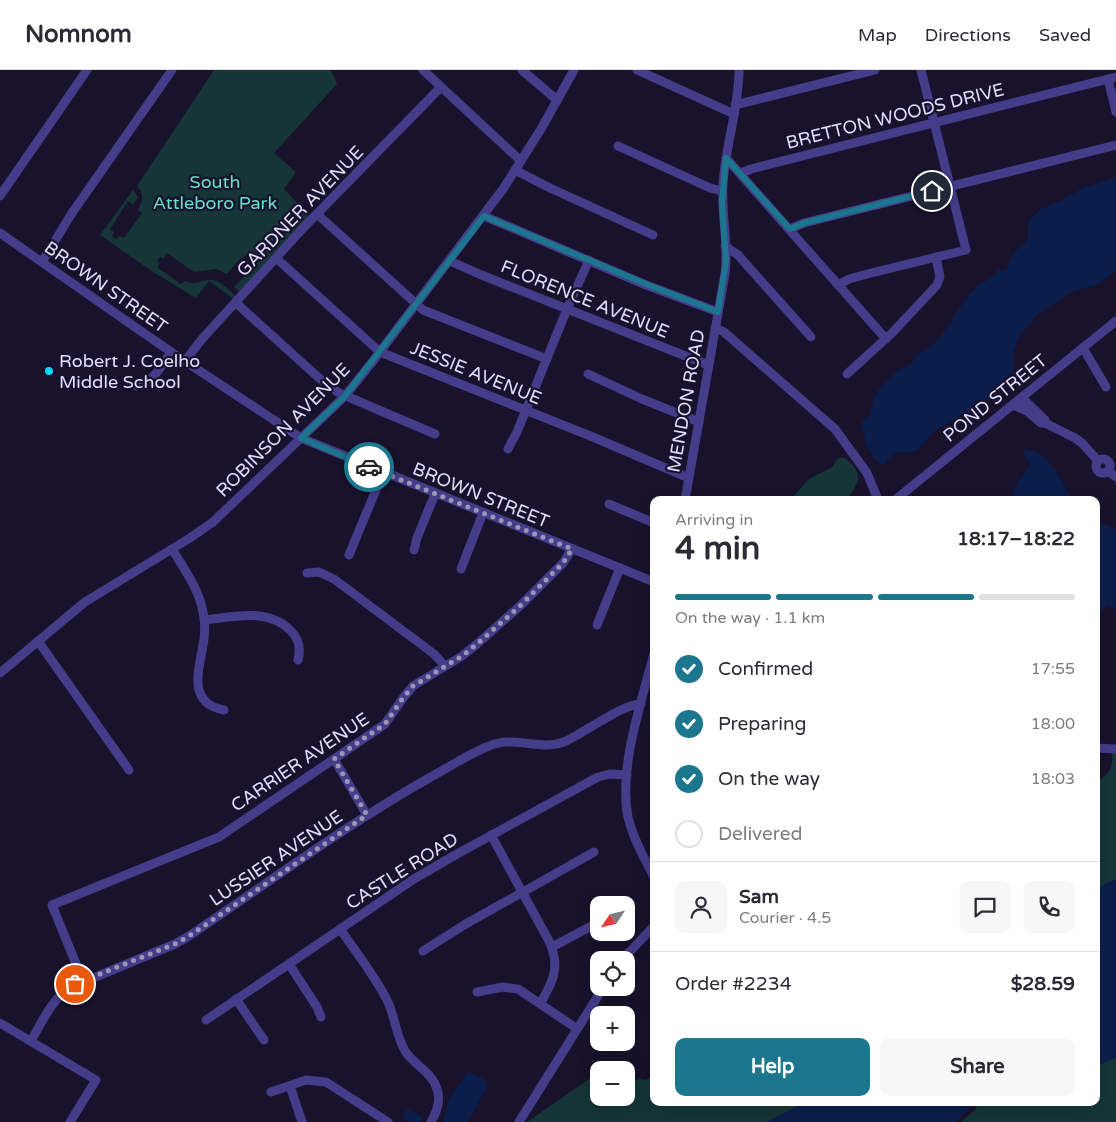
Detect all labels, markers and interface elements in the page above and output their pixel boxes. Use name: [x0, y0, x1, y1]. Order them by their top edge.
text: Nomnom: [25, 20, 132, 49]
text: Map: [858, 24, 897, 46]
text: Directions: [925, 24, 1011, 46]
text: Saved: [1039, 24, 1091, 46]
street label: BRETTON WOODS DRIVE: [784, 78, 1006, 154]
street label: GARDNER AVENUE: [232, 141, 368, 281]
pin: [911, 170, 953, 212]
park label: South Attleboro Park: [153, 171, 277, 214]
icon: home: [918, 177, 946, 205]
street label: BROWN STREET: [40, 236, 172, 338]
street label: FLORENCE AVENUE: [498, 255, 672, 343]
street label: MENDON ROAD: [663, 328, 709, 474]
street label: JESSIE AVENUE: [407, 337, 545, 409]
street label: POND STREET: [939, 349, 1051, 447]
place label: Robert J. Coelho Middle School: [59, 350, 200, 393]
street label: ROBINSON AVENUE: [211, 358, 355, 502]
marker: Robert J. Coelho Middle School: [43, 365, 55, 377]
courier: [344, 442, 394, 492]
icon: car: [355, 453, 383, 481]
street label: BROWN STREET: [409, 458, 553, 532]
text: Arriving in: [675, 510, 753, 530]
text: 18:17–18:22: [957, 528, 1075, 550]
text: 4 min: [675, 530, 760, 568]
text: On the way · 1.1 km: [675, 608, 825, 628]
icon: check: [675, 655, 703, 683]
text: Confirmed: [718, 658, 813, 680]
text: 17:55: [1031, 659, 1075, 679]
street label: CARRIER AVENUE: [227, 708, 373, 816]
icon: check: [675, 710, 703, 738]
text: Preparing: [718, 713, 807, 735]
text: 18:00: [1031, 714, 1075, 734]
icon: check: [675, 765, 703, 793]
text: On the way: [718, 768, 820, 790]
text: 18:03: [1031, 769, 1075, 789]
street label: LUSSIER AVENUE: [205, 805, 347, 911]
text: Delivered: [718, 823, 803, 845]
street label: CASTLE ROAD: [342, 828, 462, 914]
button: person: [675, 881, 727, 933]
button: chat: [959, 881, 1011, 933]
button: phone: [1023, 881, 1075, 933]
text: Sam: [739, 886, 779, 908]
north arrow: [590, 896, 635, 941]
map controls: [590, 896, 635, 1106]
text: Courier · 4.5: [739, 908, 831, 928]
button: locate: [590, 951, 635, 996]
pin: [54, 963, 96, 1005]
icon: bag: [61, 970, 89, 998]
text: Order #2234: [675, 973, 792, 995]
text: $28.59: [1011, 973, 1075, 995]
button: +: [590, 1006, 635, 1051]
button: Help: [675, 1038, 870, 1096]
button: Share: [880, 1038, 1075, 1096]
button: −: [590, 1061, 635, 1106]

